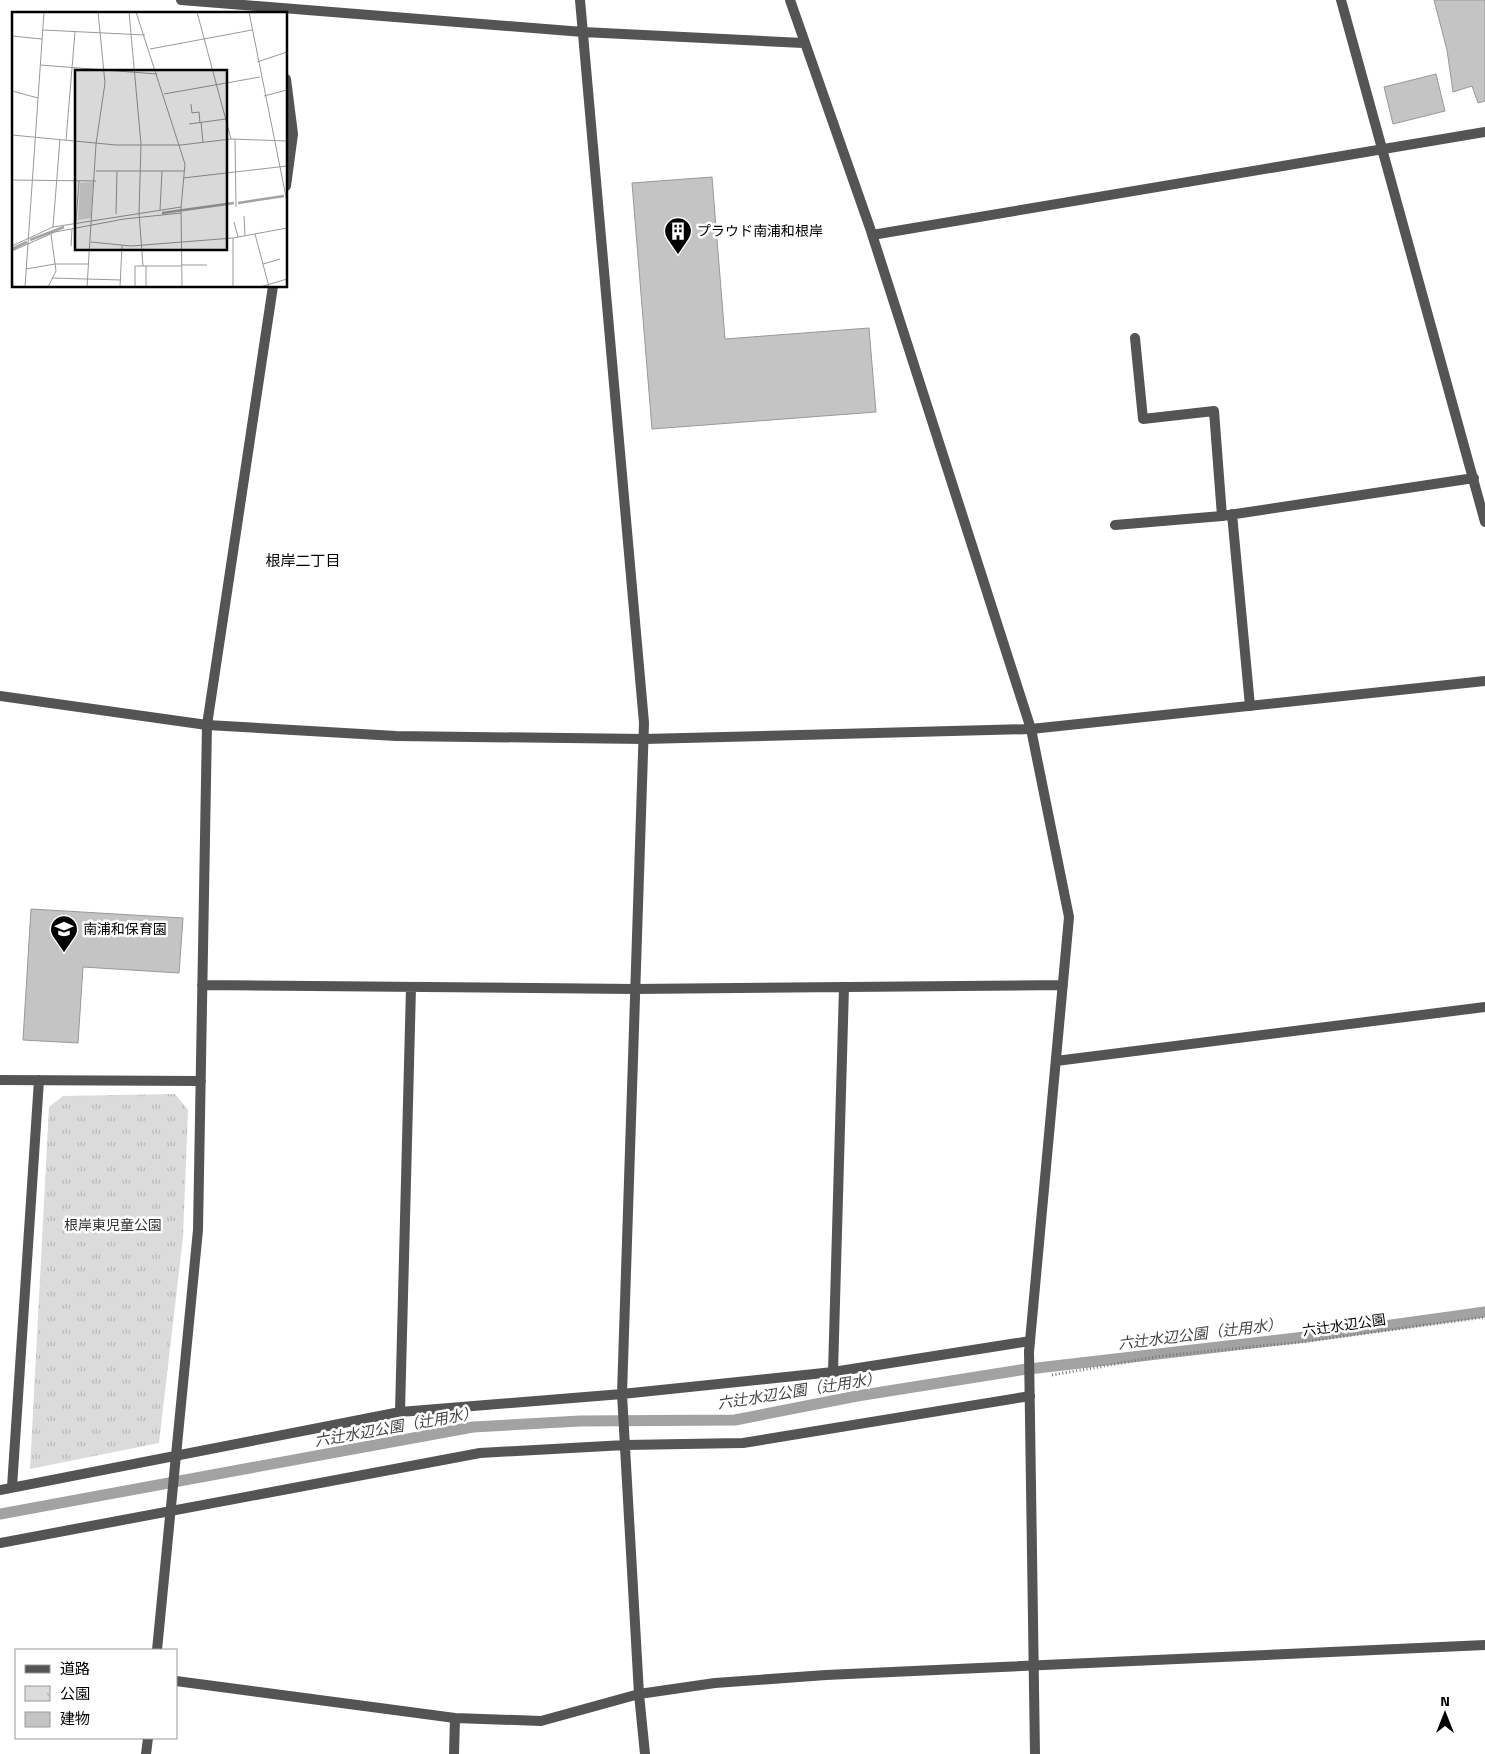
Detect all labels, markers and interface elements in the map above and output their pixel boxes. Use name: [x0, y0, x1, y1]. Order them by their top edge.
inset map: [12, 12, 288, 288]
building icon: プラウド南浦和根岸: [663, 216, 693, 255]
place label: プラウド南浦和根岸: [697, 220, 823, 241]
district label: 根岸二丁目: [265, 549, 341, 572]
school or university icon: 南浦和保育園: [49, 914, 79, 953]
place label: 南浦和保育園: [83, 918, 167, 939]
park label: 根岸東児童公園: [64, 1214, 162, 1235]
street label: 六辻水辺公園: [1301, 1308, 1387, 1341]
water label: 六辻水辺公園（辻用水）: [1117, 1312, 1283, 1355]
water label: 六辻水辺公園（辻用水）: [716, 1366, 882, 1415]
water label: 六辻水辺公園（辻用水）: [313, 1401, 479, 1452]
legend: [15, 1649, 178, 1739]
text: 道路: [60, 1657, 90, 1680]
text: 公園: [60, 1682, 90, 1705]
north arrow: [1420, 1689, 1470, 1739]
text: N: [1440, 1690, 1450, 1711]
text: 建物: [60, 1707, 90, 1730]

